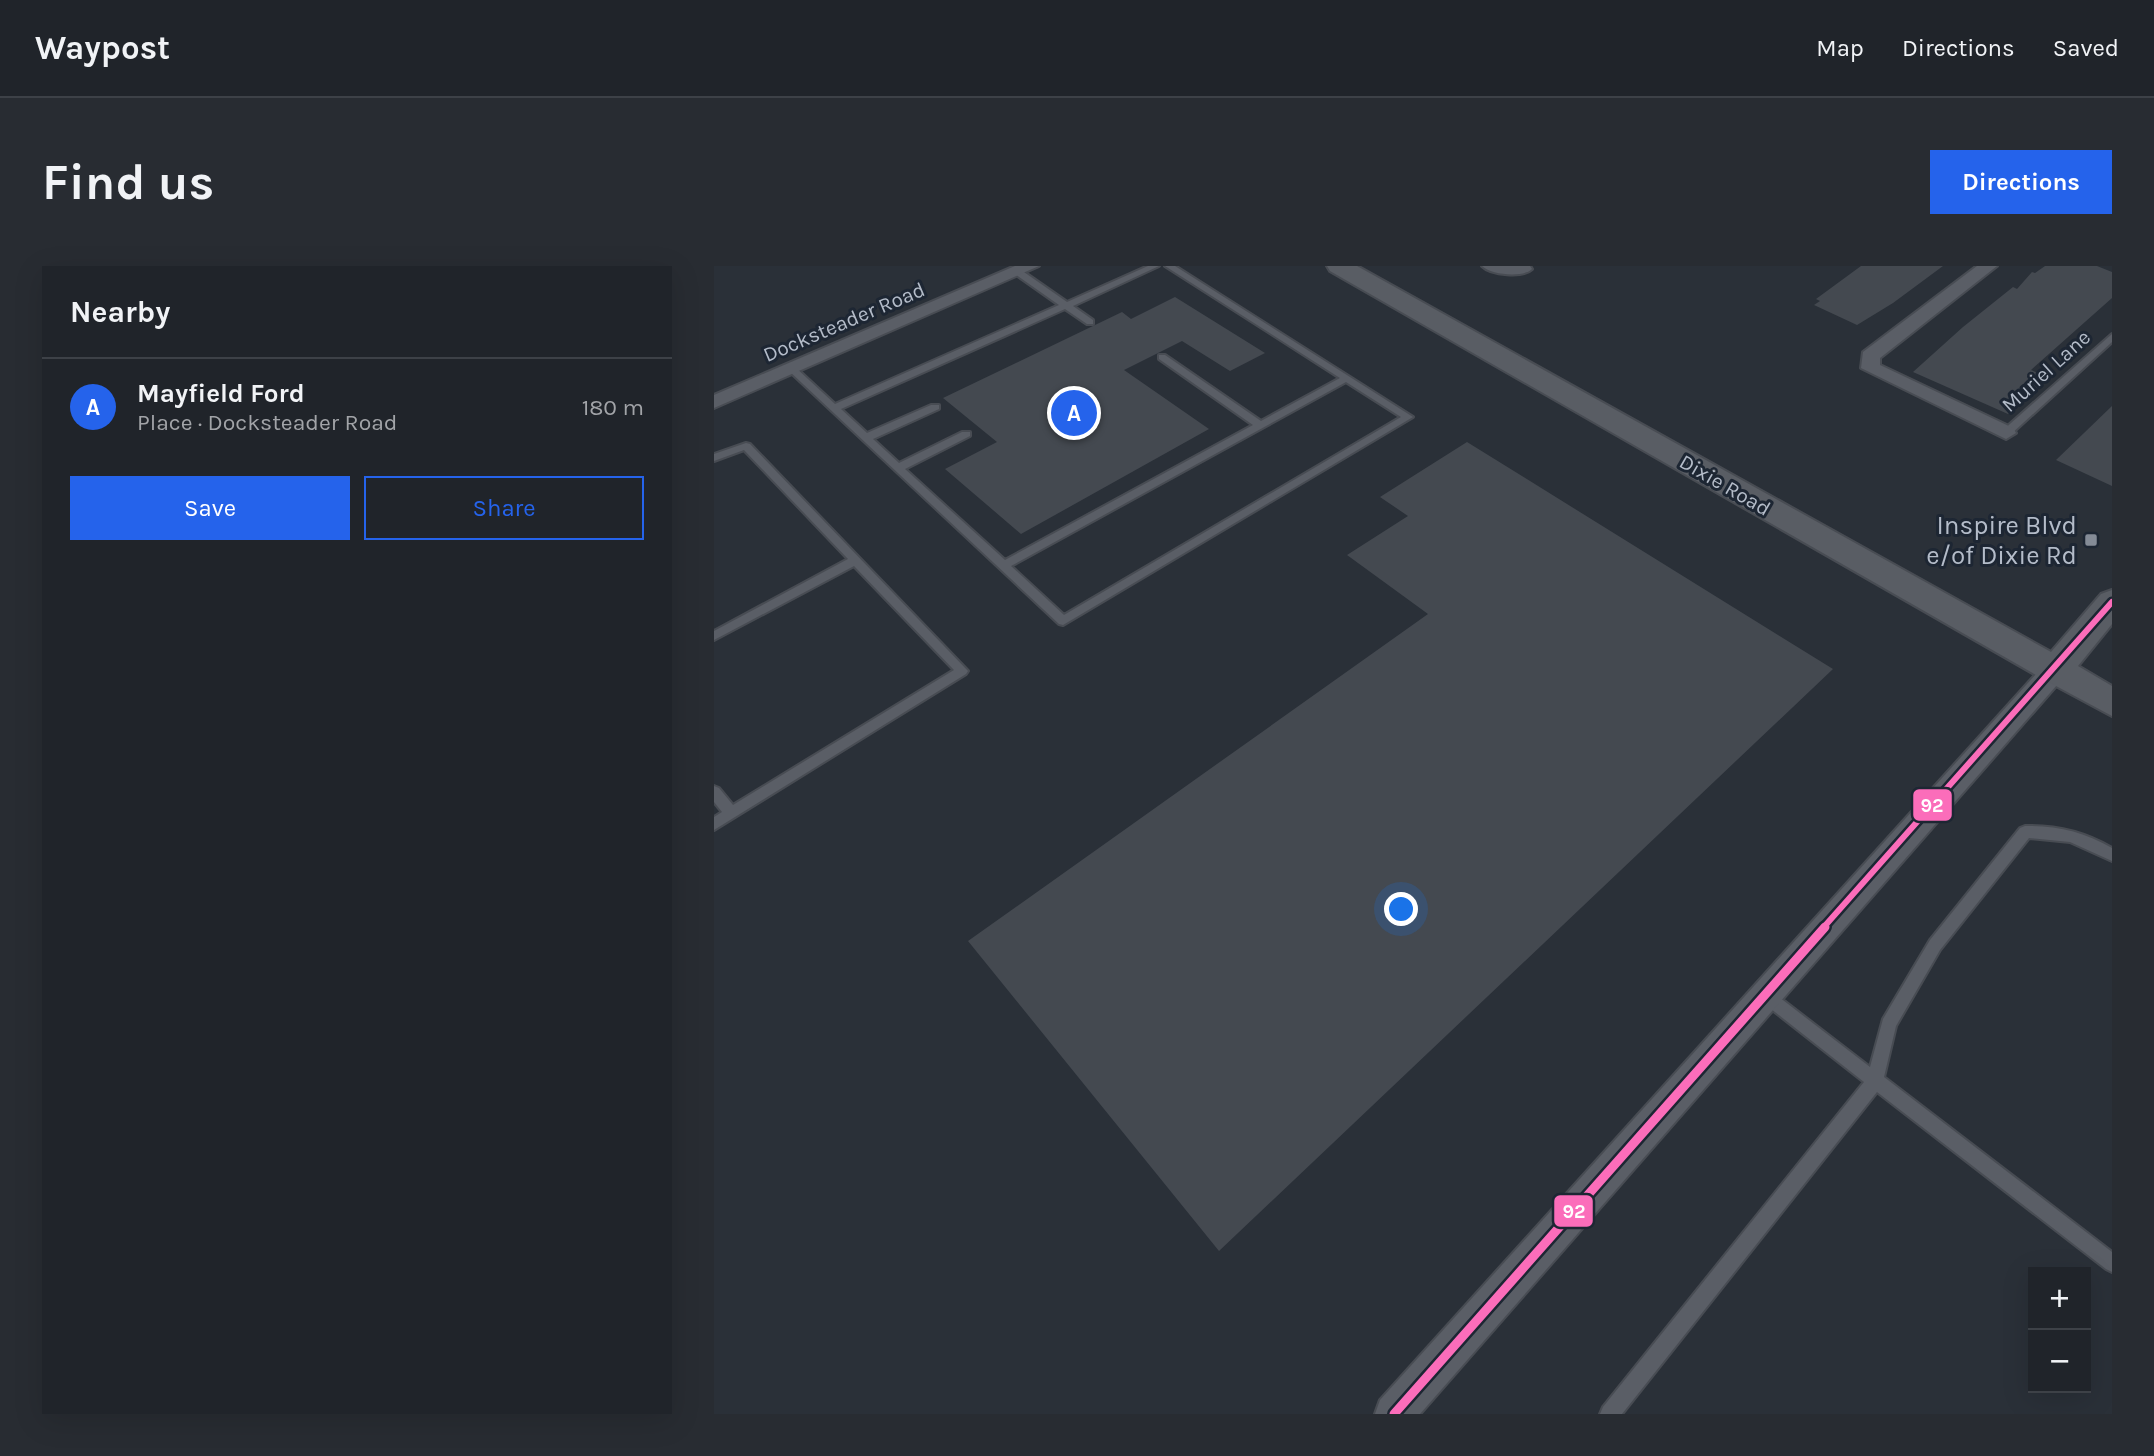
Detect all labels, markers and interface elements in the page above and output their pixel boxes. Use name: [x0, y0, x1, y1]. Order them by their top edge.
text: Waypost: [35, 29, 170, 67]
text: Map: [1816, 34, 1864, 62]
text: Directions: [1902, 34, 2015, 62]
text: Saved: [2053, 34, 2119, 62]
button: Directions: [1930, 150, 2112, 214]
text: Find us: [42, 154, 214, 211]
street label: Docksteader Road: [759, 277, 929, 367]
text: Nearby: [70, 294, 170, 330]
street label: Muriel Lane: [1997, 325, 2095, 417]
text: Mayfield Ford: [137, 378, 305, 409]
pin: A: [1051, 387, 1097, 439]
text: A: [86, 394, 100, 421]
text: 180 m: [582, 394, 644, 421]
text: Place · Docksteader Road: [137, 409, 397, 436]
street label: Dixie Road: [1675, 449, 1775, 521]
button: Save: [70, 476, 350, 540]
button: Share: [364, 476, 644, 540]
place label: Inspire Blvd e/of Dixie Rd: [1926, 510, 2077, 571]
marker: Inspire Blvd e/of Dixie Rd: [2083, 532, 2099, 548]
line badge: 92: [1912, 788, 1953, 822]
text: 92: [1920, 795, 1944, 817]
your location: [1384, 892, 1418, 926]
line badge: 92: [1553, 1194, 1594, 1228]
text: 92: [1562, 1201, 1586, 1223]
map controls: [2028, 1267, 2091, 1393]
button: +: [2028, 1267, 2091, 1330]
button: −: [2028, 1330, 2091, 1393]

